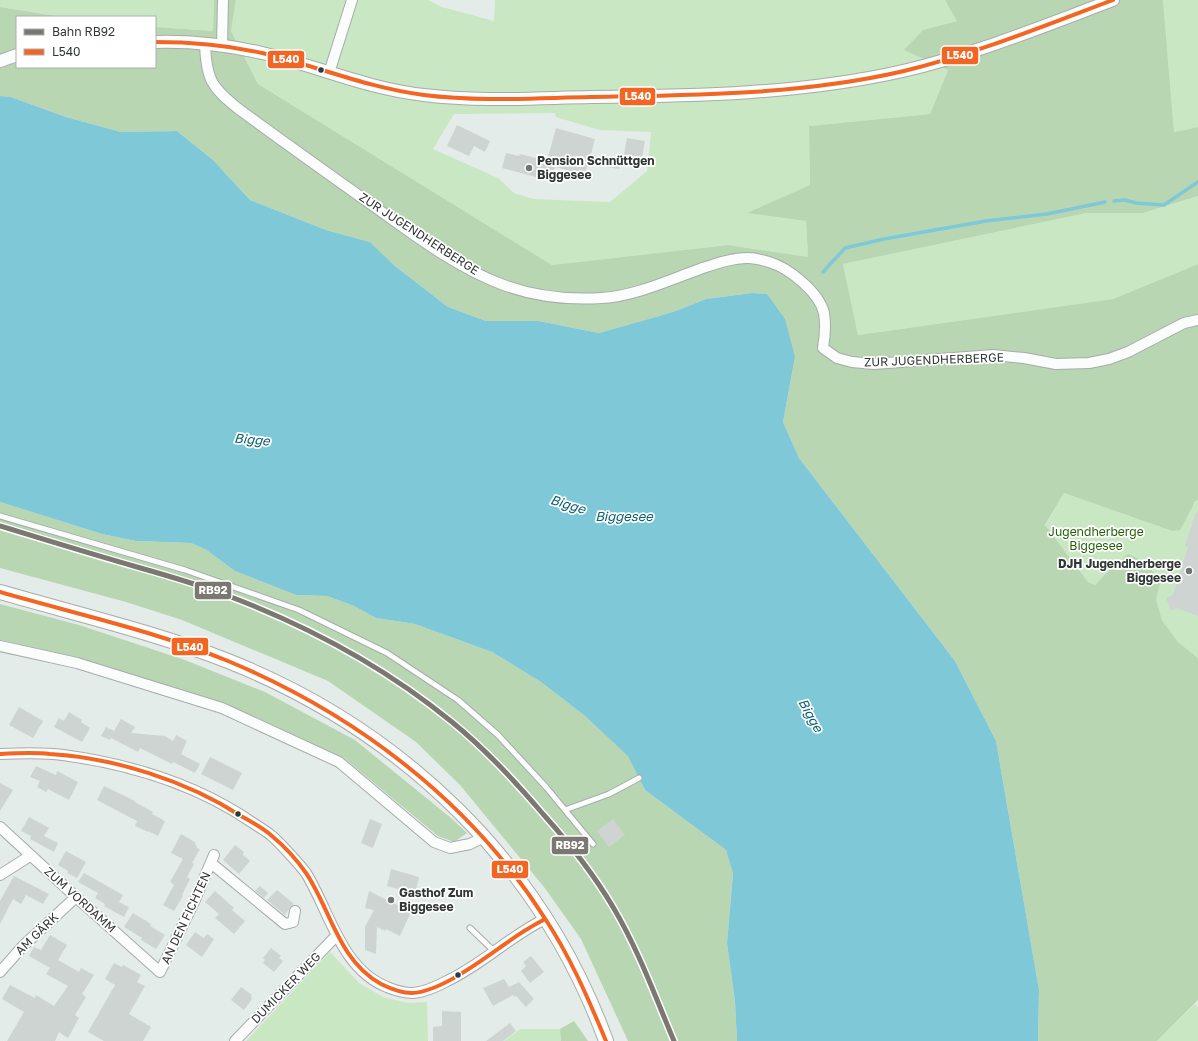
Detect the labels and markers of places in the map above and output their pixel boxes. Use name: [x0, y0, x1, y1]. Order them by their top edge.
unlabelled marker: [316, 65, 326, 75]
place label: Pension Schnüttgen Biggesee: [537, 153, 655, 182]
marker: Pension Schnüttgen Biggesee: [524, 163, 534, 173]
place label: DJH Jugendherberge Biggesee: [1058, 556, 1181, 585]
marker: DJH Jugendherberge Biggesee: [1184, 566, 1194, 576]
unlabelled marker: [233, 809, 243, 819]
place label: Gasthof Zum Biggesee: [399, 885, 473, 914]
marker: Gasthof Zum Biggesee: [386, 895, 396, 905]
unlabelled marker: [453, 970, 463, 980]

